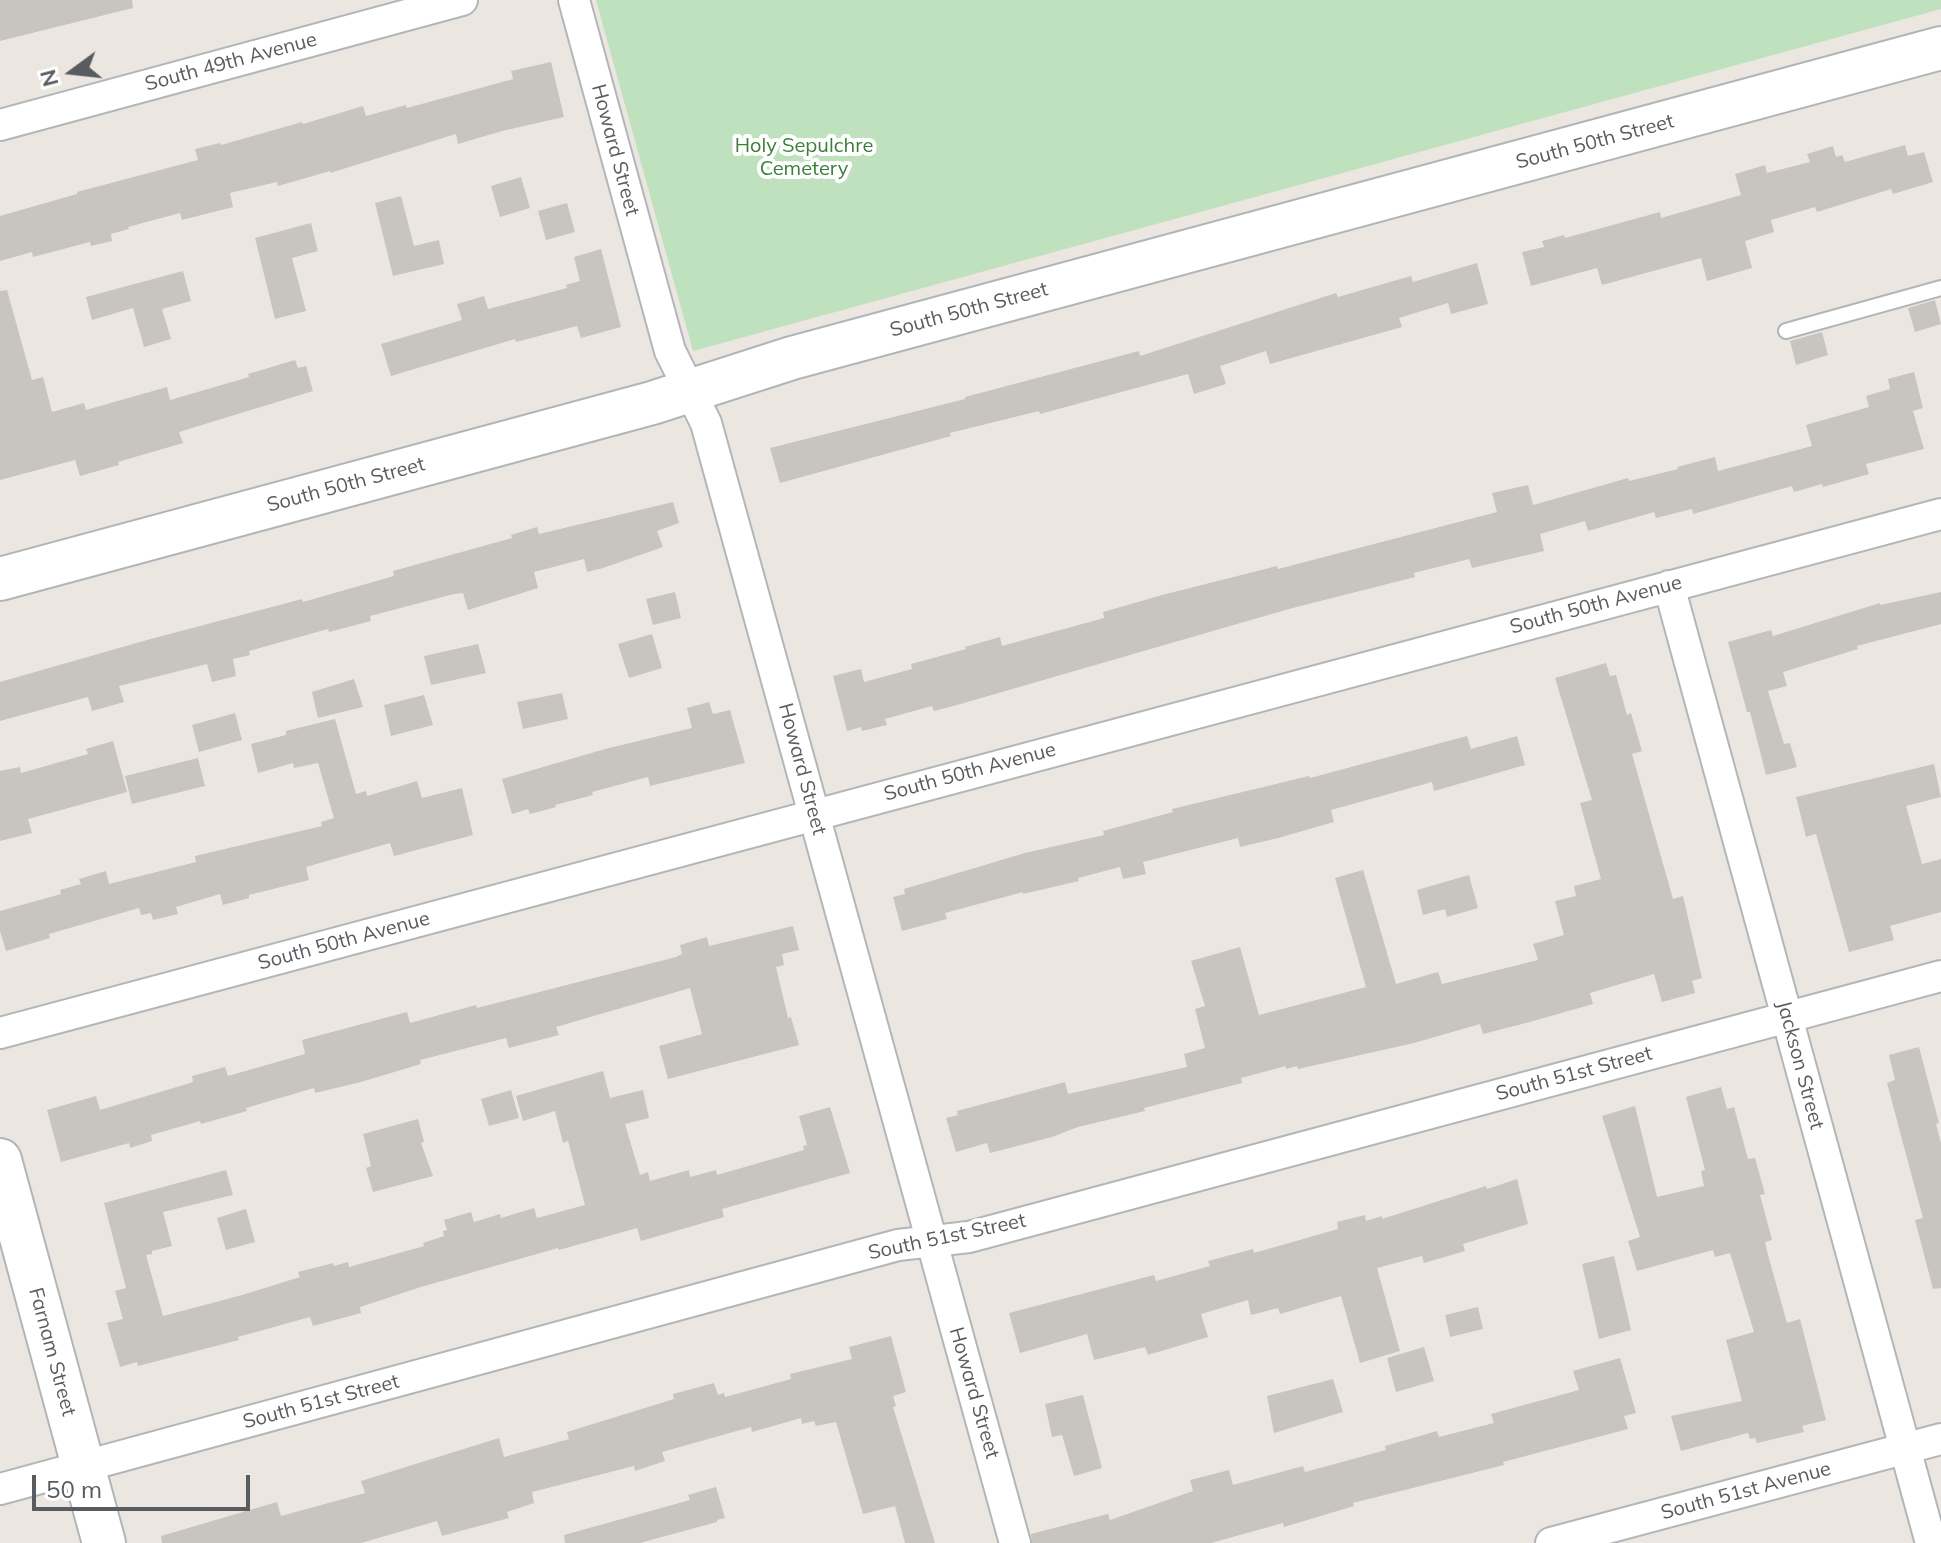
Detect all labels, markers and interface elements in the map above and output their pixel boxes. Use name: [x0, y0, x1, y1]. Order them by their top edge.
street label: South 49th Avenue: [142, 28, 320, 96]
north arrow: [32, 32, 112, 112]
text: N: [33, 67, 64, 90]
street label: Howard Street: [586, 81, 644, 219]
street label: South 50th Street: [1513, 109, 1677, 175]
park label: Holy Sepulchre Cemetery: [735, 134, 873, 181]
street label: South 50th Street: [887, 277, 1051, 343]
street label: South 50th Street: [264, 452, 428, 518]
street label: South 50th Avenue: [1507, 571, 1685, 639]
street label: Howard Street: [773, 700, 831, 838]
street label: South 50th Avenue: [881, 738, 1059, 806]
street label: South 50th Avenue: [255, 907, 433, 975]
street label: Jackson Street: [1771, 998, 1829, 1132]
street label: South 51st Street: [1493, 1042, 1655, 1106]
street label: South 51st Street: [866, 1209, 1028, 1265]
street label: Farnam Street: [23, 1285, 81, 1419]
street label: Howard Street: [944, 1325, 1004, 1461]
street label: South 51st Street: [240, 1370, 402, 1434]
street label: South 51st Avenue: [1658, 1457, 1834, 1525]
scale bar: [36, 1459, 254, 1509]
text: 50 m: [46, 1474, 102, 1504]

